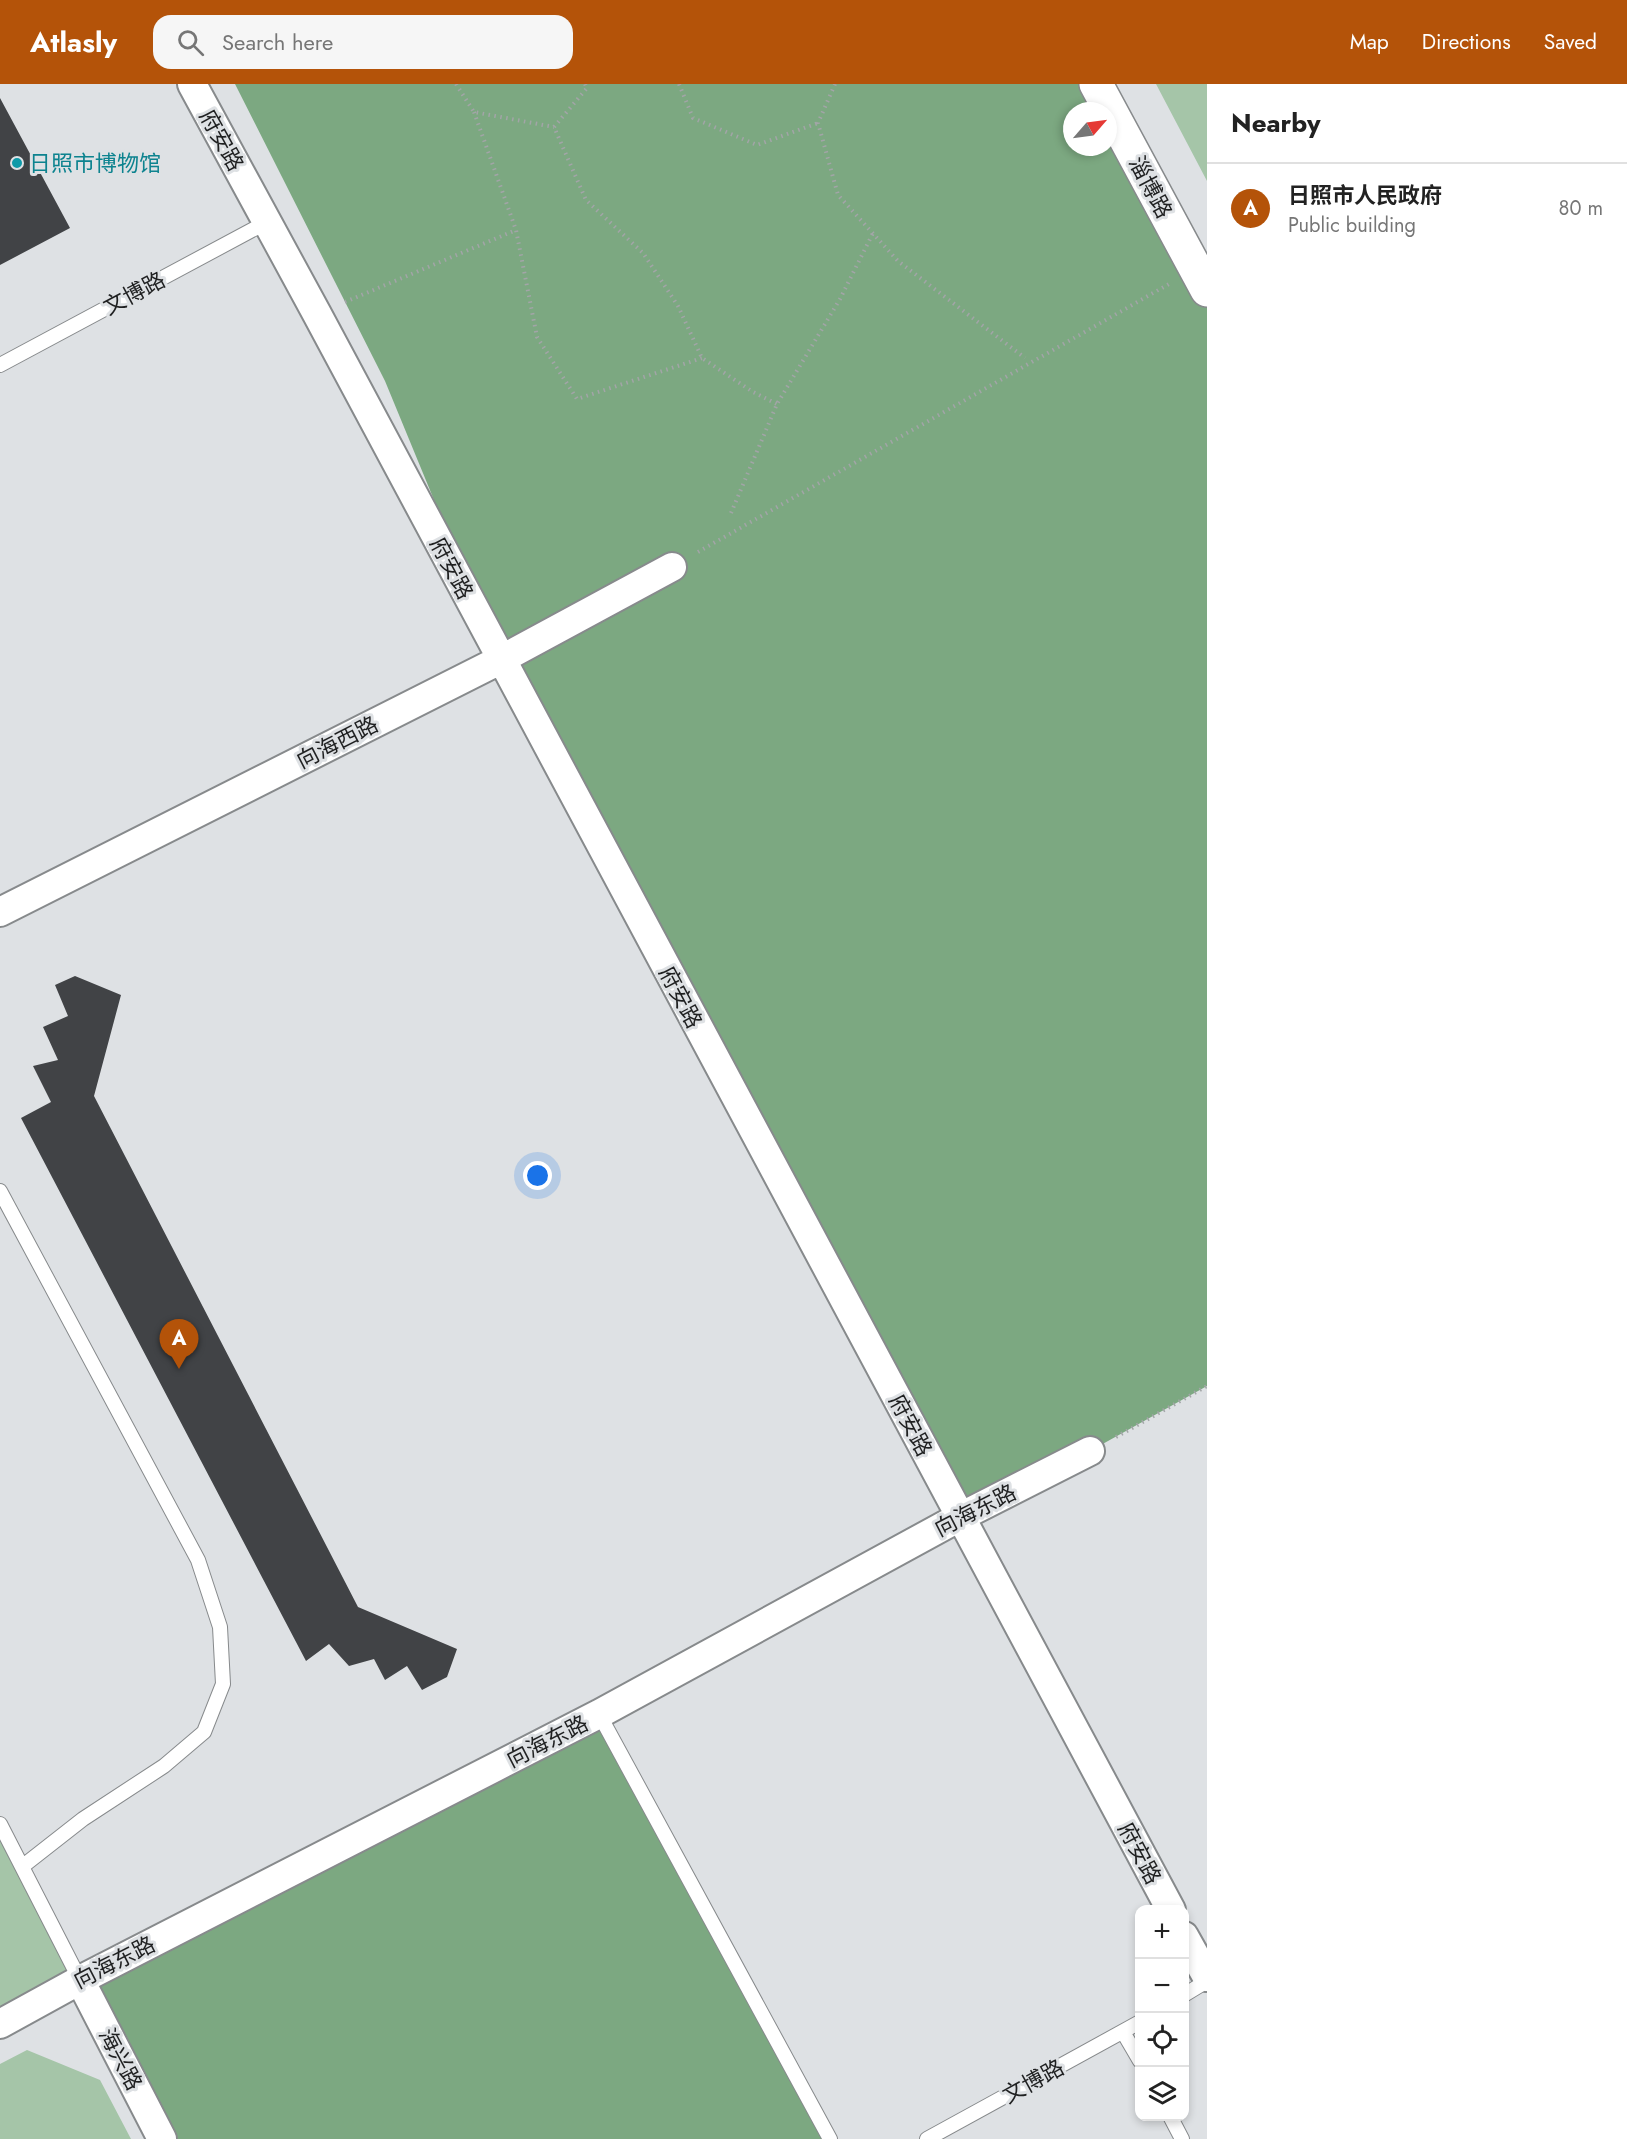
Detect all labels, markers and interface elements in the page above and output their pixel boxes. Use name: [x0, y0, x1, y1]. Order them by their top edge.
search box: [153, 15, 573, 69]
text: Atlasly: [30, 22, 117, 63]
icon: search: [174, 26, 207, 59]
text: Search here: [222, 26, 333, 58]
text: Map: [1350, 27, 1389, 57]
text: Directions: [1422, 27, 1511, 57]
text: Saved: [1544, 27, 1597, 57]
north arrow: [1063, 102, 1117, 156]
street label: 府安路: [192, 103, 252, 177]
text: Nearby: [1231, 104, 1320, 142]
place label: 日照市博物馆: [29, 147, 161, 179]
street label: 淄博路: [1121, 150, 1181, 224]
marker: 日照市博物馆: [10, 156, 24, 170]
text: 日照市人民政府: [1288, 179, 1442, 211]
text: A: [1243, 194, 1258, 223]
text: 80 m: [1558, 194, 1603, 223]
text: Public building: [1288, 211, 1416, 240]
street label: 文博路: [97, 263, 171, 323]
street label: 府安路: [422, 531, 482, 605]
street label: 向海西路: [291, 708, 383, 776]
street label: 府安路: [651, 960, 711, 1034]
your location: [523, 1161, 552, 1190]
pin: A: [160, 1320, 198, 1369]
street label: 府安路: [881, 1388, 941, 1462]
street label: 向海东路: [929, 1476, 1021, 1544]
street label: 向海东路: [501, 1707, 593, 1775]
street label: 府安路: [1110, 1816, 1170, 1890]
map controls: [1135, 1905, 1189, 2121]
button: +: [1135, 1905, 1189, 1959]
street label: 向海东路: [68, 1928, 160, 1996]
button: −: [1135, 1959, 1189, 2013]
button: locate: [1135, 2013, 1189, 2067]
street label: 海兴路: [91, 2022, 151, 2096]
street label: 文博路: [996, 2051, 1070, 2111]
button: layers: [1135, 2067, 1189, 2121]

